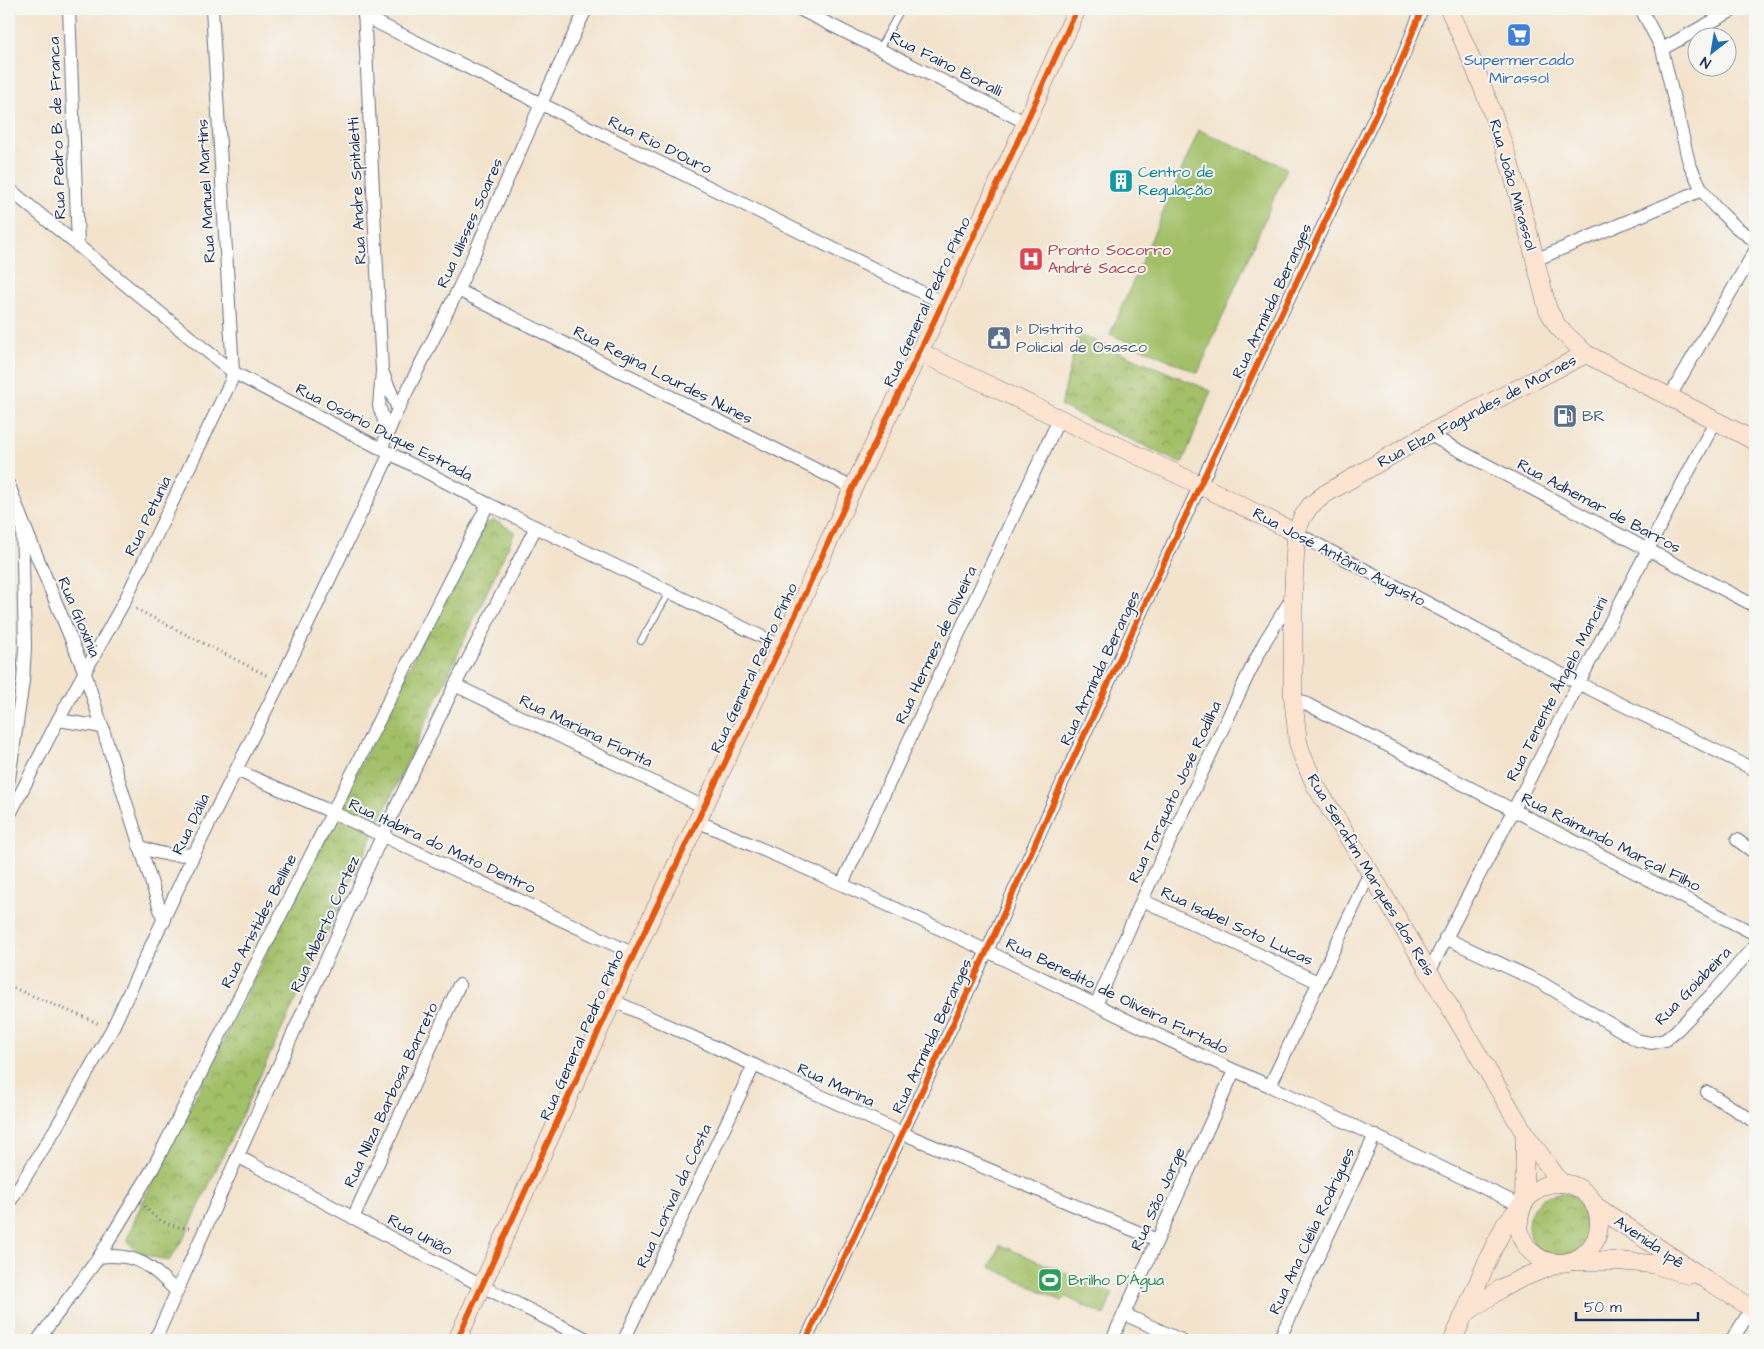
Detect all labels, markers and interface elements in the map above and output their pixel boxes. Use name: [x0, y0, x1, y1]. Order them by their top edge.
supermarket icon: Supermercado Mirassol: [1506, 22, 1532, 48]
street label: Rua Faino Boralli: [886, 26, 1007, 102]
north arrow: [1686, 28, 1736, 78]
street label: Rua Pedro B. de Franca: [43, 36, 71, 220]
place label: Supermercado Mirassol: [1464, 49, 1574, 89]
text: N: [1697, 51, 1715, 73]
street label: Rua Rio D'Ouro: [604, 110, 716, 180]
street label: Rua Andre Spitaletti: [342, 116, 372, 265]
street label: Rua João Mirassol: [1484, 117, 1542, 253]
street label: Rua Manuel Martins: [191, 118, 221, 264]
street label: Rua Ulisses Soares: [431, 155, 509, 291]
place label: Centro de Regulação: [1138, 161, 1214, 202]
building icon: Centro de Regulação: [1108, 168, 1134, 194]
street label: Rua General Pedro Pinho: [878, 213, 976, 391]
street label: Rua Arminda Beranges: [1226, 220, 1319, 383]
place label: Pronto Socorro André Sacco: [1048, 239, 1171, 279]
hospital icon: Pronto Socorro André Sacco: [1018, 246, 1044, 272]
place label: 1º Distrito Policial de Osasco: [1016, 318, 1147, 358]
street label: Rua Regina Lourdes Nunes: [569, 320, 756, 431]
public building icon: 1º Distrito Policial de Osasco: [986, 325, 1012, 351]
street label: Rua Elza Fagundes de Moraes: [1374, 349, 1581, 474]
street label: Rua Osório Duque Estrada: [292, 378, 476, 486]
fuel station icon: BR: [1552, 403, 1578, 429]
place label: BR: [1582, 405, 1605, 427]
street label: Rua Adhemar de Barros: [1513, 453, 1685, 559]
street label: Rua Petunia: [119, 472, 177, 560]
street label: Rua José Antônio Augusto: [1248, 502, 1429, 613]
street label: Rua Hermes de Oliveira: [890, 562, 982, 728]
street label: Rua Gloxínia: [52, 573, 106, 661]
street label: Rua General Pedro Pinho: [705, 579, 803, 757]
street label: Rua Arminda Beranges: [1054, 587, 1147, 750]
street label: Rua Tenente Ângelo Mancini: [1501, 592, 1614, 785]
street label: Rua Mariana Fiorita: [516, 689, 656, 773]
street label: Rua Torquato José Rodilha: [1123, 697, 1227, 887]
street label: Rua Serafim Marques dos Reis: [1302, 770, 1440, 980]
street label: Rua Raimundo Marçal Filho: [1518, 787, 1704, 897]
street label: Rua Dália: [167, 790, 215, 858]
street label: Rua Itabira do Mato Dentro: [345, 793, 539, 899]
street label: Rua Aristides Belline: [216, 850, 303, 992]
street label: Rua Alberto Cortez: [285, 852, 365, 996]
street label: Rua Isabel Soto Lucas: [1157, 881, 1317, 971]
street label: Rua Benedito de Oliveira Furtado: [1002, 932, 1232, 1060]
street label: Rua Goiabeira: [1650, 942, 1736, 1030]
street label: Rua General Pedro Pinho: [534, 946, 630, 1124]
street label: Rua Arminda Beranges: [886, 955, 979, 1118]
street label: Rua Nilza Barbosa Barreto: [338, 999, 444, 1191]
street label: Rua Marina: [794, 1058, 878, 1112]
street label: Rua Lorival da Costa: [631, 1120, 717, 1272]
street label: Rua São Jorge: [1125, 1143, 1192, 1255]
street label: Rua Ana Clélia Rodrigues: [1264, 1144, 1361, 1318]
street label: Rua União: [384, 1209, 456, 1261]
street label: Avenida Ipê: [1610, 1210, 1689, 1274]
sports icon: Brilho D'Água: [1037, 1267, 1063, 1293]
place label: Brilho D'Água: [1068, 1269, 1164, 1292]
scale bar: [1576, 1289, 1699, 1321]
text: 50 m: [1584, 1297, 1622, 1318]

